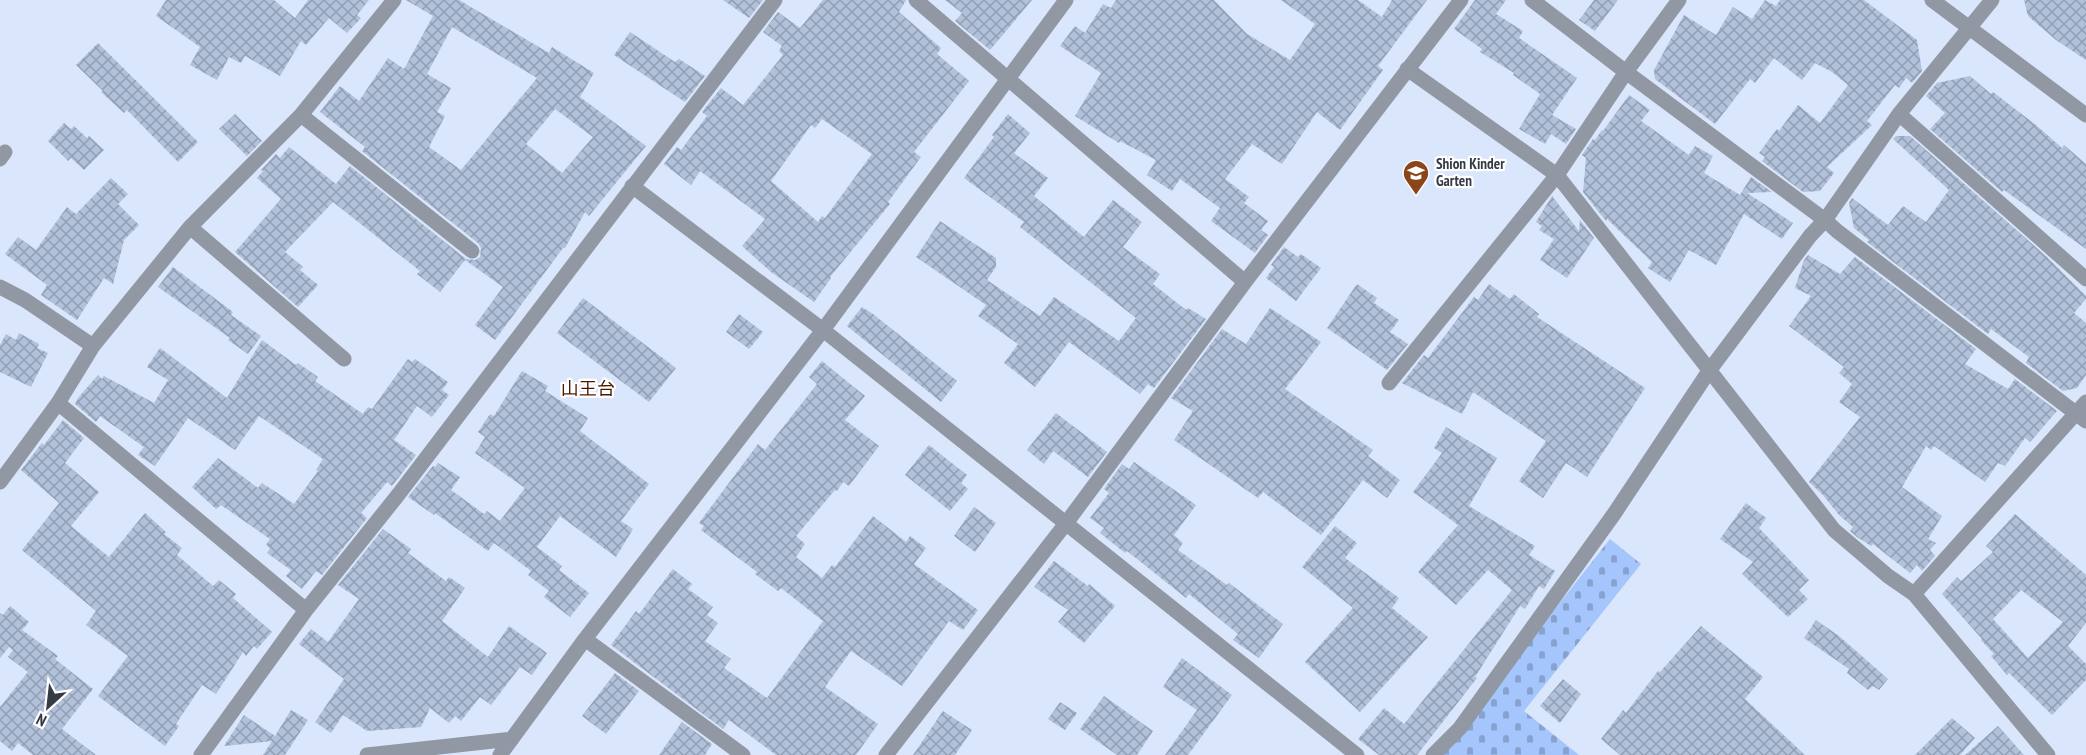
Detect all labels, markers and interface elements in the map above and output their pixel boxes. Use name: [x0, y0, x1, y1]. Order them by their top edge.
place label: Shion Kinder Garten: [1436, 154, 1505, 190]
school or university icon: Shion Kinder Garten: [1401, 158, 1431, 196]
district label: 山王台: [561, 377, 615, 400]
north arrow: [18, 677, 78, 737]
text: N: [33, 709, 50, 731]

